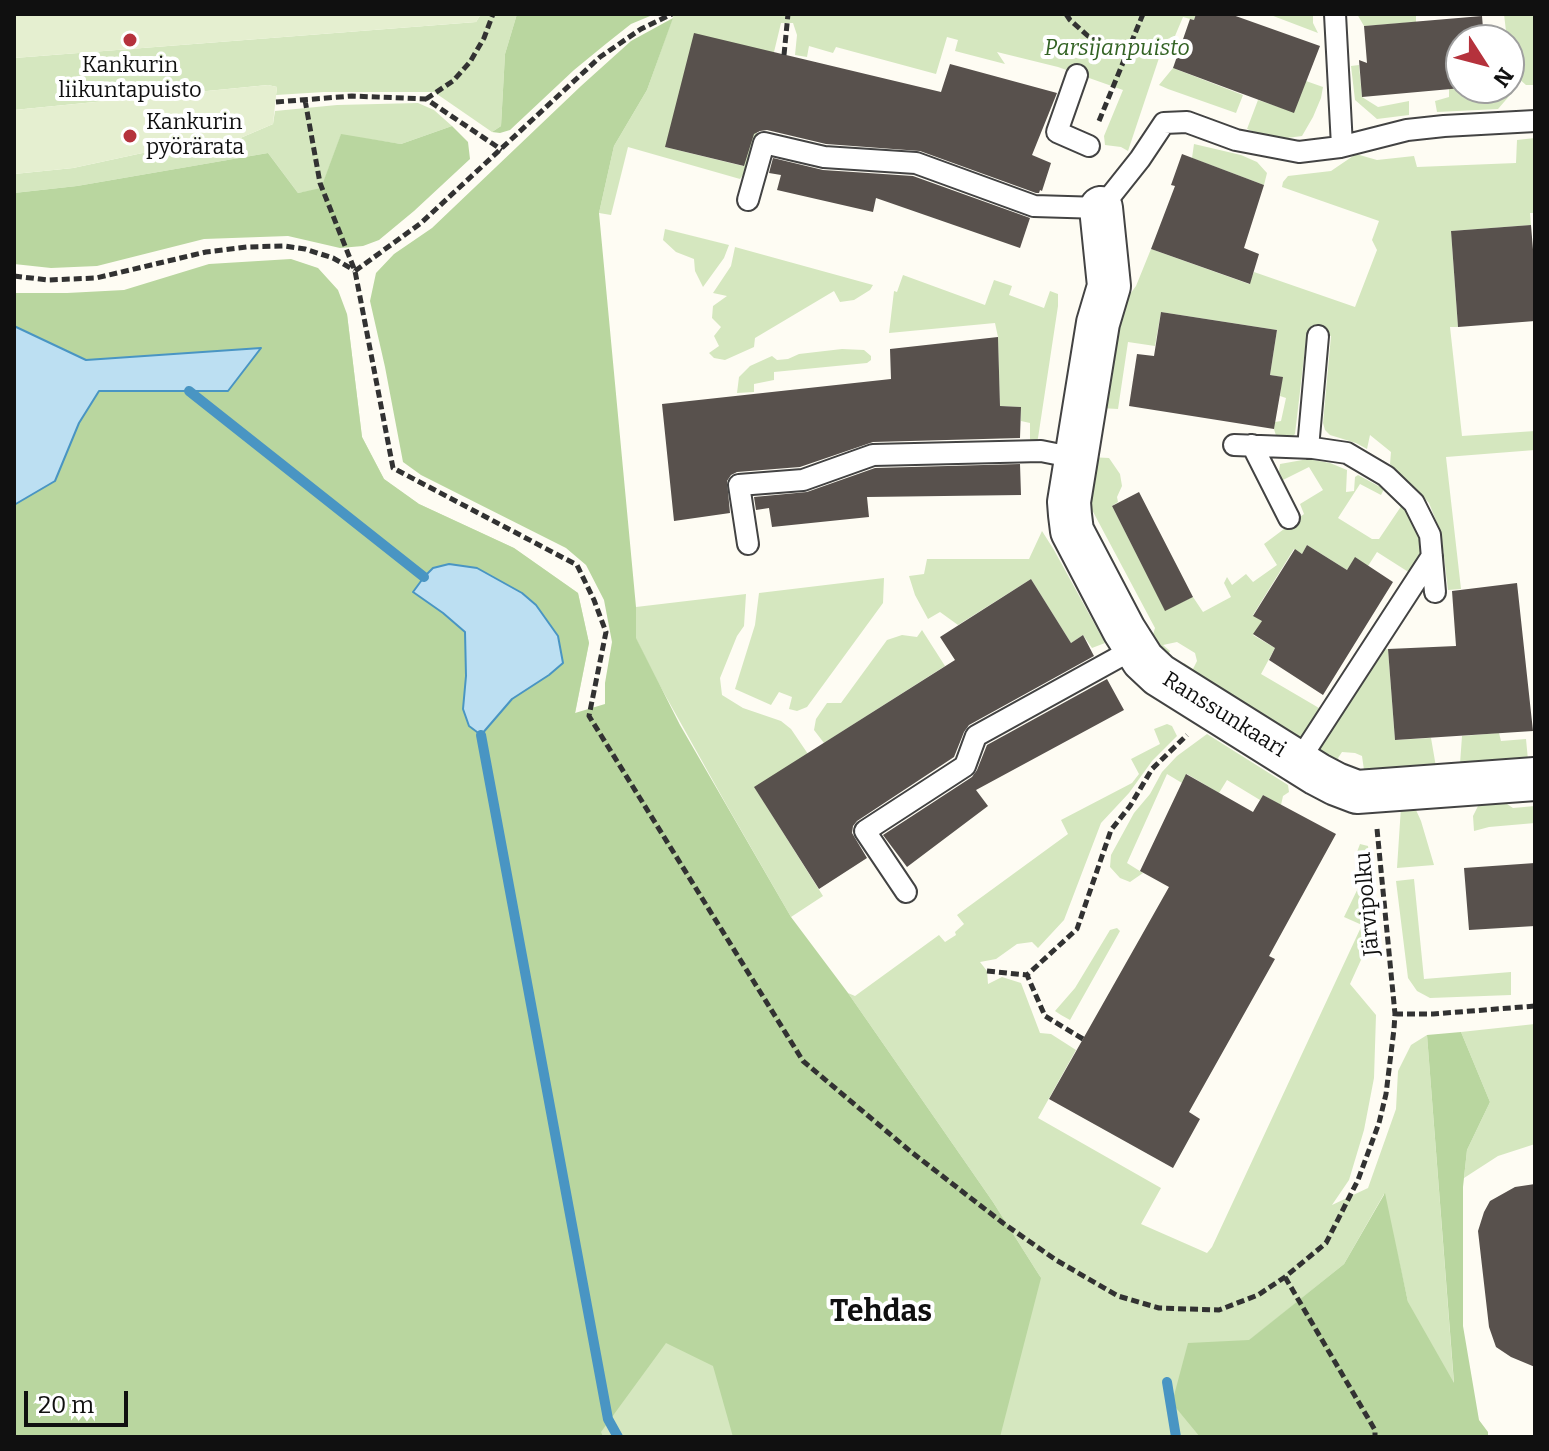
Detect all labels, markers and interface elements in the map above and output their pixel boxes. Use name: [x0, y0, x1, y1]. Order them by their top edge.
north arrow: [1445, 24, 1525, 104]
marker: Kankurin liikuntapuisto: [121, 31, 139, 49]
park label: Parsijanpuisto: [1044, 36, 1190, 62]
place label: Kankurin liikuntapuisto: [58, 53, 202, 104]
text: N: [1487, 62, 1519, 92]
place label: Kankurin pyörärata: [146, 110, 244, 162]
marker: Kankurin pyörärata: [121, 127, 139, 145]
street label: Ranssunkaari: [1157, 667, 1291, 763]
street label: Järvipolku: [1350, 851, 1386, 957]
district label: Tehdas: [830, 1295, 932, 1331]
scale bar: [28, 1375, 132, 1425]
text: 20 m: [38, 1391, 94, 1419]

